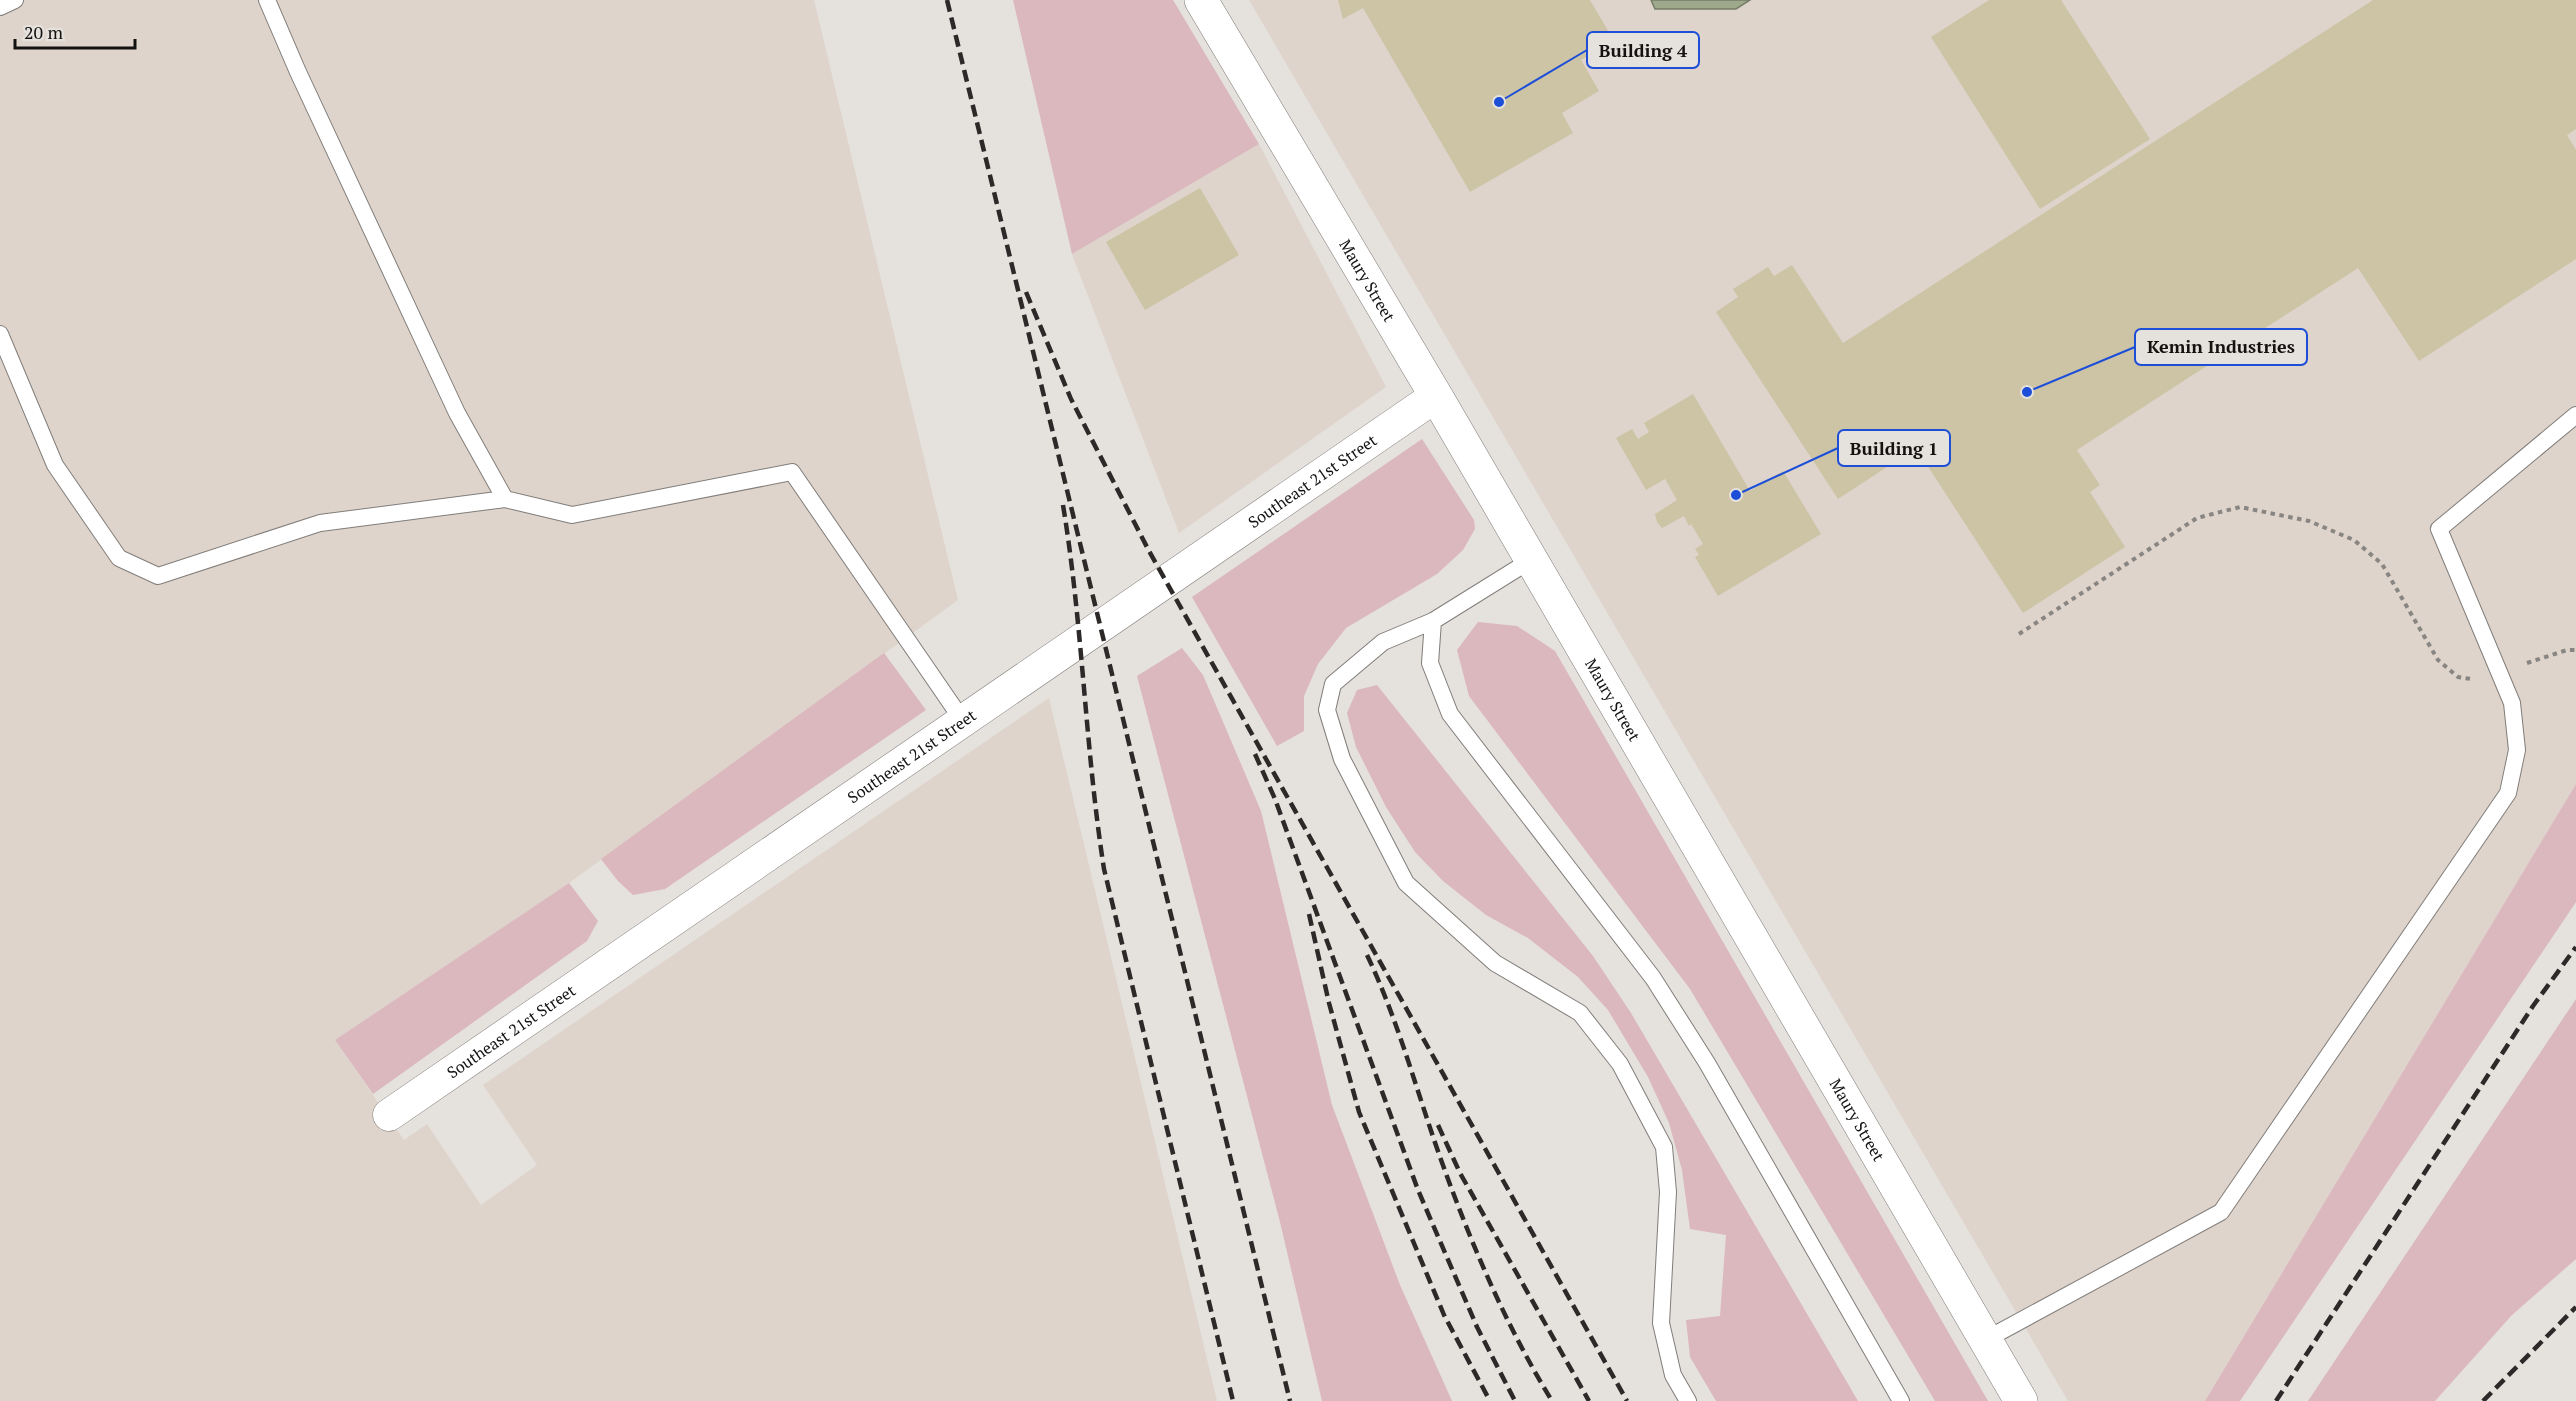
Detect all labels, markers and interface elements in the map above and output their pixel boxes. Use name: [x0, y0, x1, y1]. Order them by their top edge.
scale bar: [15, 12, 135, 50]
text: 20 m: [24, 20, 64, 44]
callout: Building 4: [1587, 32, 1699, 68]
text: Building 4: [1599, 38, 1688, 62]
street label: Maury Street: [1334, 235, 1400, 326]
callout: Kemin Industries: [2135, 329, 2307, 365]
text: Kemin Industries: [2147, 334, 2295, 358]
street label: Southeast 21st Street: [1244, 429, 1381, 533]
callout: Building 1: [1838, 430, 1950, 466]
text: Building 1: [1850, 436, 1938, 460]
street label: Maury Street: [1580, 654, 1646, 745]
street label: Southeast 21st Street: [843, 704, 980, 808]
street label: Southeast 21st Street: [442, 979, 580, 1083]
street label: Maury Street: [1825, 1074, 1890, 1165]

